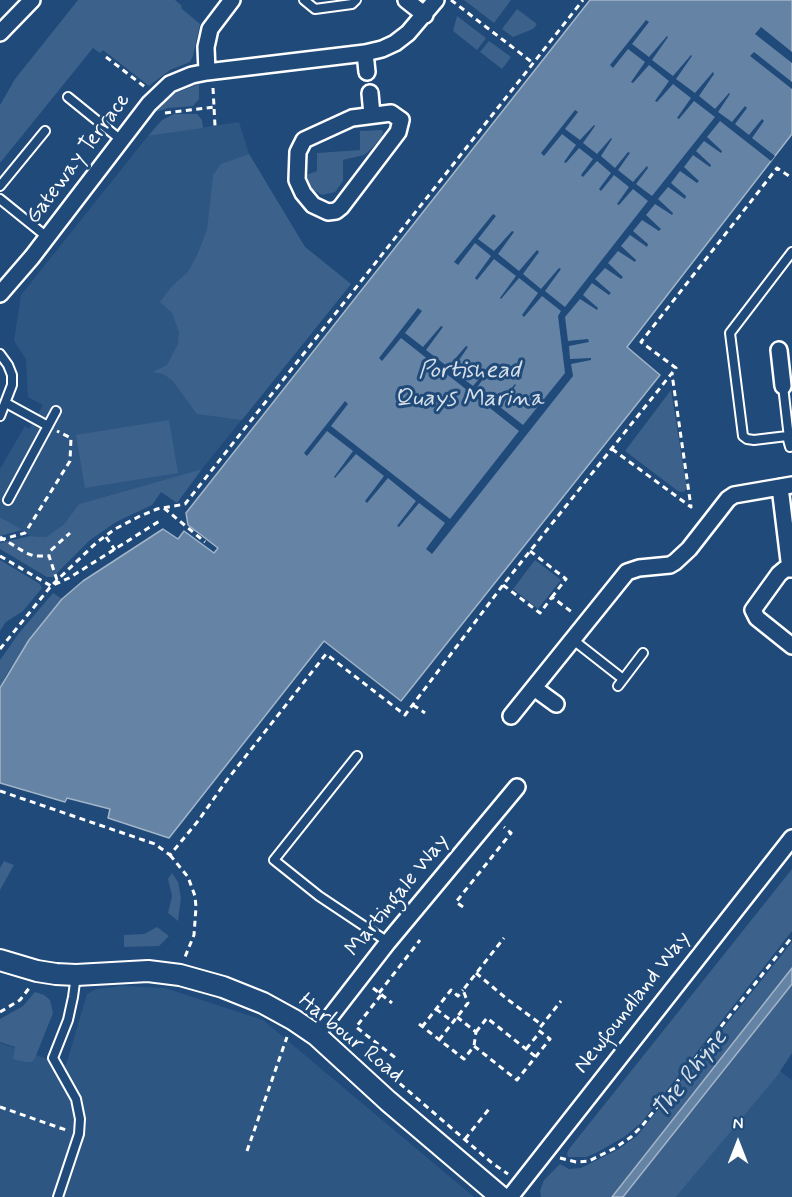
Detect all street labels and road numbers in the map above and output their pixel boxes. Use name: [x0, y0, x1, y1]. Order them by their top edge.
street label: Gateway Terrace: [21, 88, 137, 230]
street label: Martingale Way: [341, 829, 455, 963]
street label: Newfoundland Way: [569, 926, 697, 1080]
street label: Harbour Road: [292, 989, 408, 1089]

